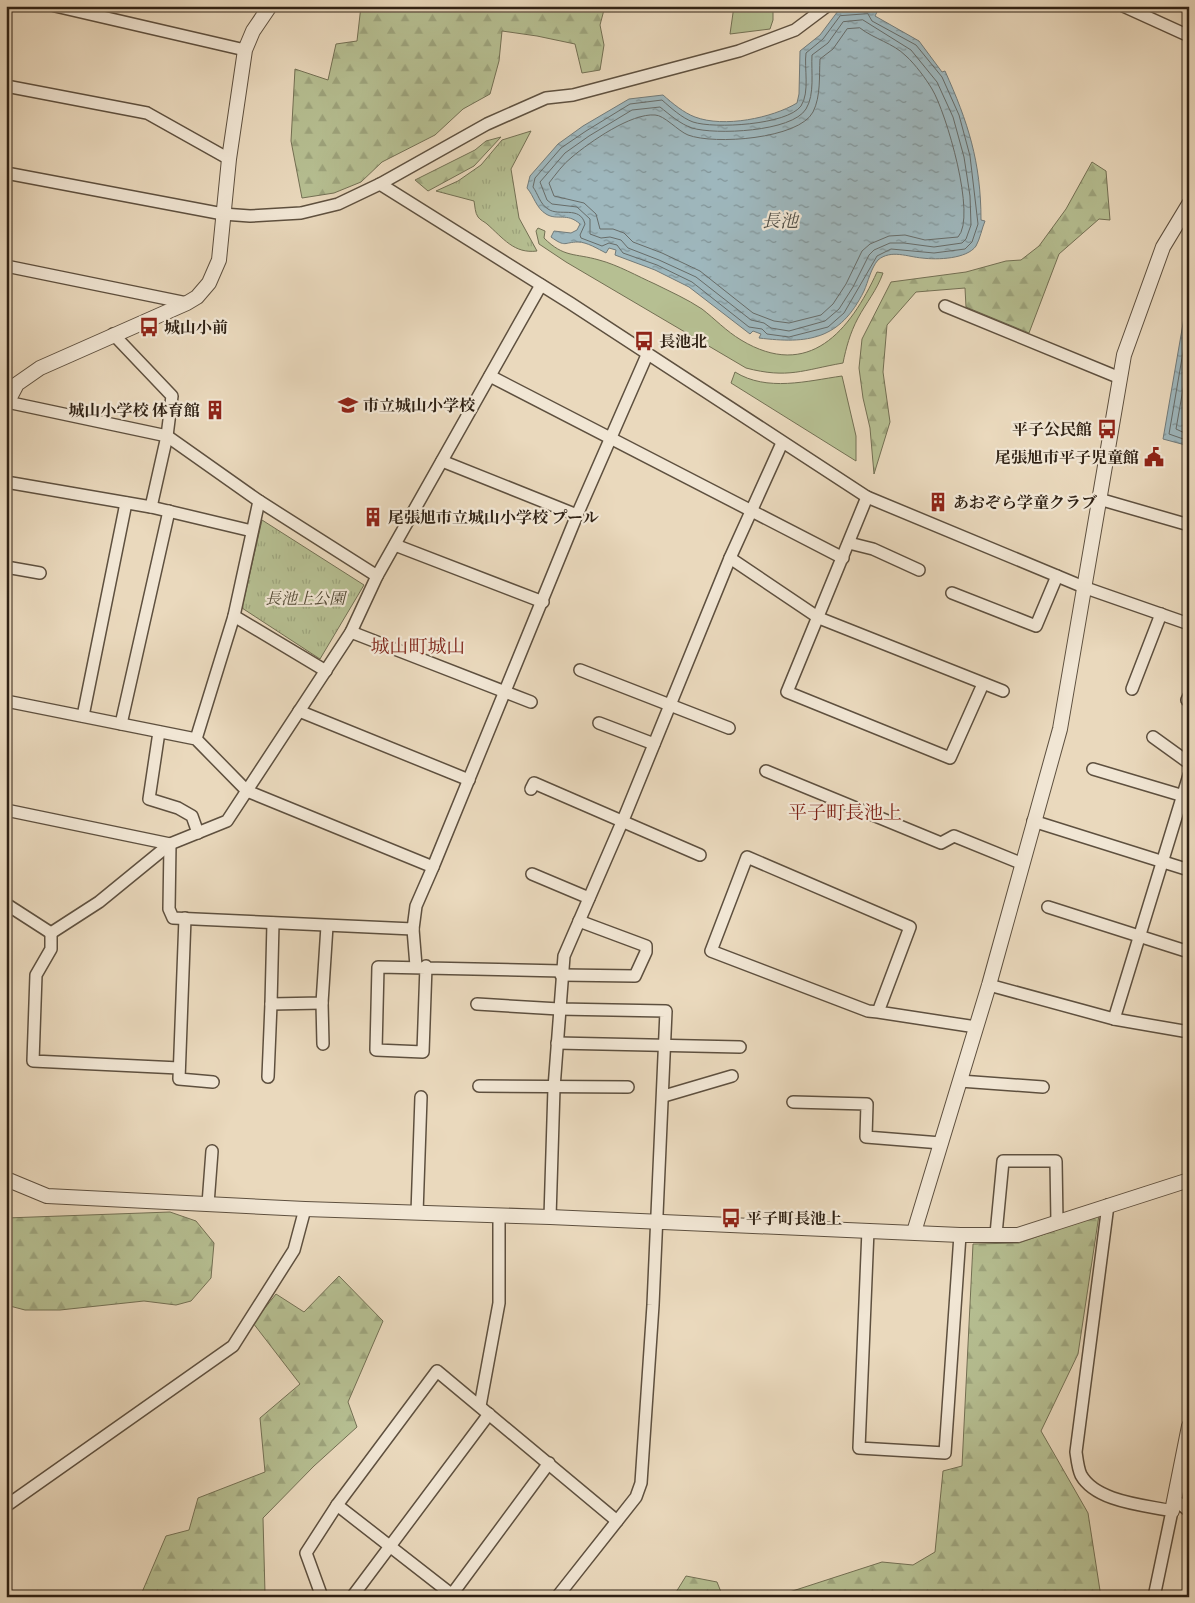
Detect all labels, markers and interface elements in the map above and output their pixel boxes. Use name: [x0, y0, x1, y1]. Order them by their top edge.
water label: 長池: [762, 211, 800, 232]
bus stop icon: 城山小前: [138, 316, 160, 338]
place label: 城山小前: [164, 318, 228, 337]
bus stop icon: 長池北: [633, 330, 655, 352]
place label: 長池北: [659, 332, 707, 351]
school or university icon: 市立城山小学校: [337, 394, 359, 416]
place label: 市立城山小学校: [363, 396, 476, 415]
building icon: 城山小学校 体育館: [204, 399, 226, 421]
place label: 城山小学校 体育館: [69, 401, 200, 420]
bus stop icon: 平子公民館: [1096, 418, 1118, 440]
place label: 平子公民館: [1012, 420, 1092, 439]
public building icon: 尾張旭市平子児童館: [1143, 446, 1165, 468]
place label: 尾張旭市平子児童館: [995, 448, 1139, 467]
building icon: あおぞら学童クラブ: [927, 491, 949, 513]
place label: あおぞら学童クラブ: [953, 493, 1097, 512]
building icon: 尾張旭市立城山小学校 プール: [362, 506, 384, 528]
place label: 尾張旭市立城山小学校 プール: [388, 508, 599, 527]
park label: 長池上公園: [265, 589, 348, 608]
district label: 城山町城山: [370, 636, 466, 658]
district label: 平子町長池上: [788, 802, 902, 824]
bus stop icon: 平子町長池上: [720, 1207, 742, 1229]
place label: 平子町長池上: [746, 1209, 842, 1228]

